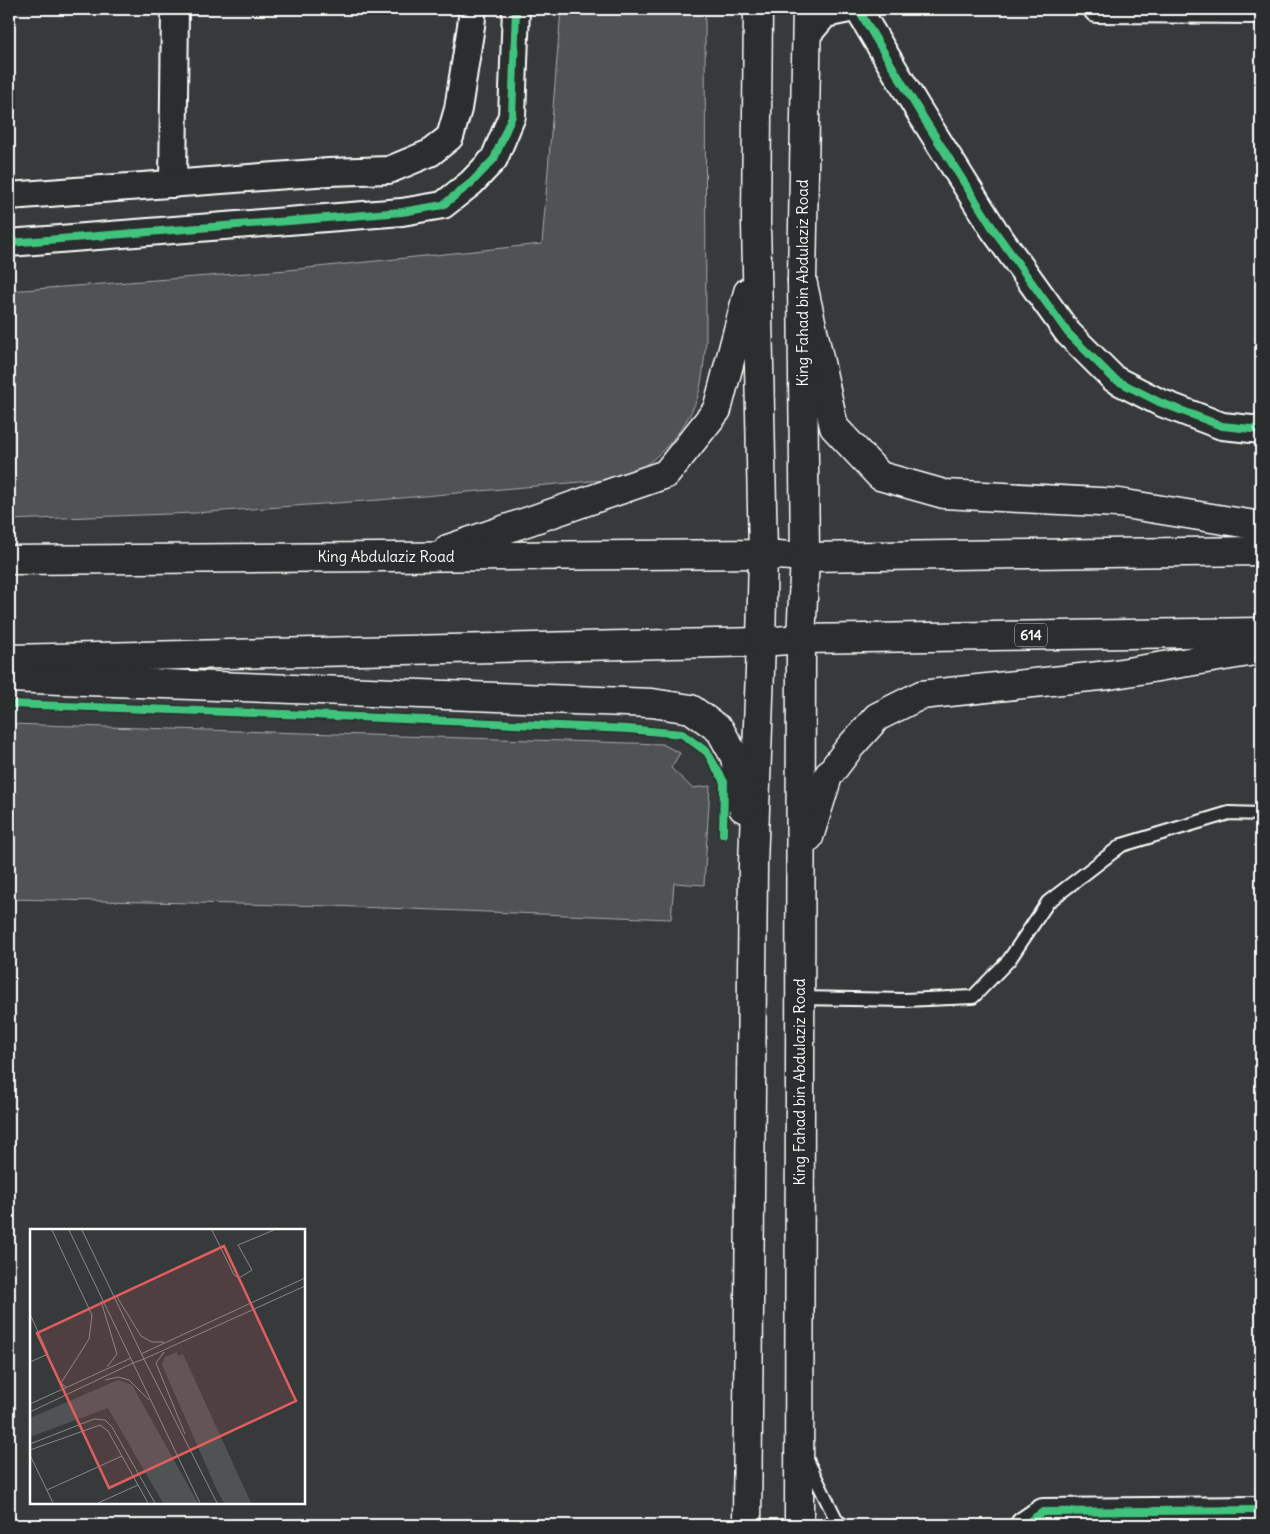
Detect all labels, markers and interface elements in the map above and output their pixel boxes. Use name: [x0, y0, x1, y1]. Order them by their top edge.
street label: King Fahad bin Abdulaziz Road: [793, 179, 812, 386]
street label: King Abdulaziz Road: [317, 547, 455, 566]
road number: 614: [1015, 624, 1047, 646]
street label: King Fahad bin Abdulaziz Road: [790, 978, 809, 1185]
inset map: [30, 1229, 305, 1504]

